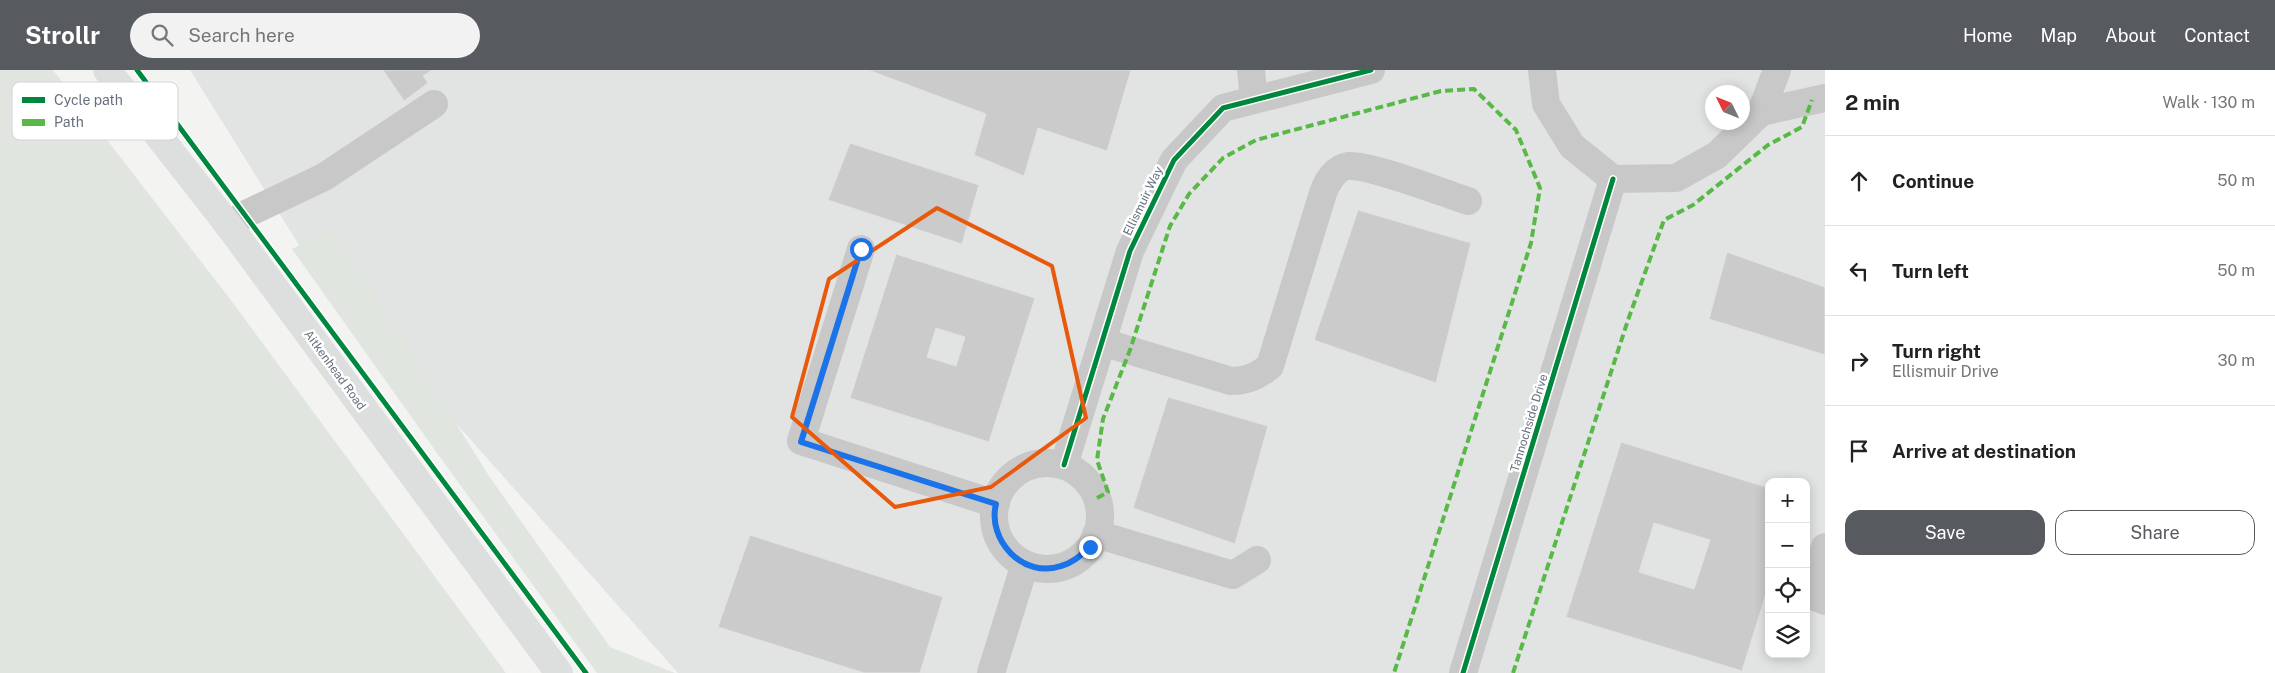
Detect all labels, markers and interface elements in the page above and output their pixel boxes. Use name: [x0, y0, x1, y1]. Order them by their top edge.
search box: [130, 13, 480, 58]
text: Strollr: [25, 21, 100, 49]
icon: search: [148, 21, 176, 49]
text: Search here: [188, 24, 295, 46]
text: Home: [1963, 25, 2013, 46]
text: Map: [2041, 25, 2077, 46]
text: About: [2105, 25, 2156, 46]
text: Contact: [2184, 25, 2250, 46]
legend: [12, 82, 178, 140]
north arrow: [1705, 85, 1750, 130]
text: 2 min: [1845, 90, 1900, 115]
text: Cycle path: [54, 92, 123, 108]
text: Walk · 130 m: [2162, 93, 2255, 112]
text: Path: [54, 114, 84, 130]
street label: Ellismuir Way: [1120, 164, 1166, 238]
icon: ahead: [1845, 167, 1873, 195]
text: Continue: [1892, 170, 1974, 192]
text: 50 m: [2217, 171, 2255, 190]
route start: [850, 238, 873, 261]
icon: left: [1845, 257, 1873, 285]
text: Turn left: [1892, 260, 1969, 282]
text: 50 m: [2217, 261, 2255, 280]
street label: Aitkenhead Road: [301, 327, 369, 413]
text: Turn right: [1892, 340, 1981, 362]
icon: right: [1845, 347, 1873, 375]
text: 30 m: [2218, 351, 2255, 370]
text: Ellismuir Drive: [1892, 362, 1999, 381]
street label: Tannochside Drive: [1507, 372, 1551, 474]
icon: arrive: [1845, 437, 1873, 465]
text: Arrive at destination: [1892, 440, 2076, 462]
map controls: [1765, 478, 1810, 658]
button: +: [1765, 478, 1810, 523]
button: Save: [1845, 510, 2045, 555]
button: Share: [2055, 510, 2255, 555]
button: −: [1765, 523, 1810, 568]
route end: [1079, 536, 1102, 559]
button: locate: [1765, 568, 1810, 613]
button: layers: [1765, 613, 1810, 658]

